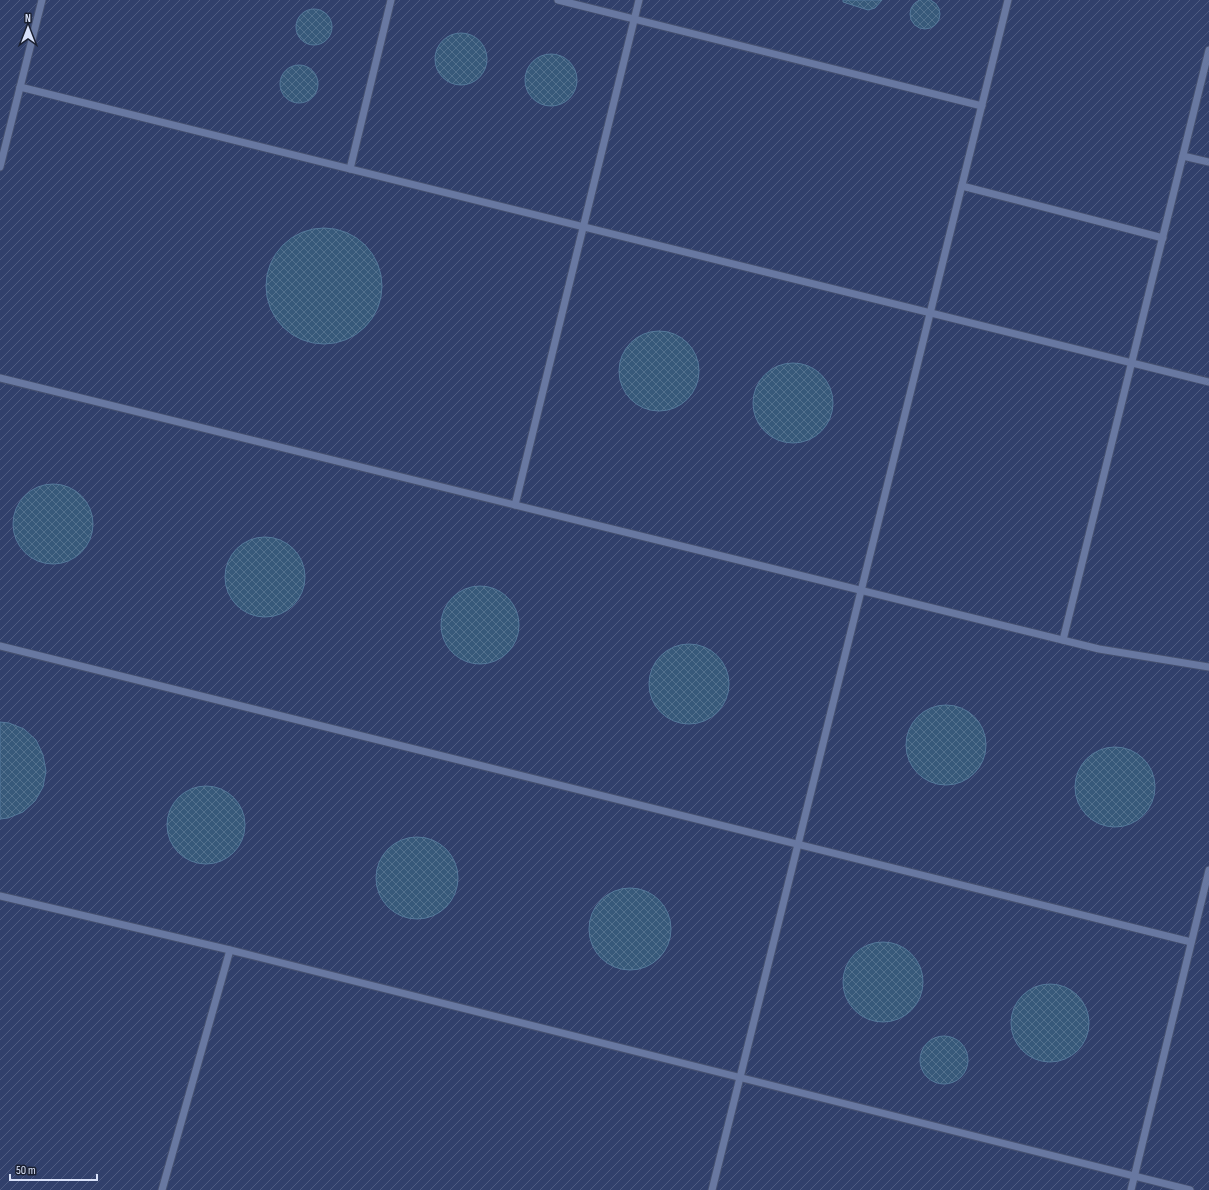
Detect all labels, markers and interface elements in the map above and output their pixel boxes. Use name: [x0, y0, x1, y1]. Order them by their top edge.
north arrow: [8, 8, 48, 48]
text: N: [25, 12, 31, 25]
scale bar: [10, 1156, 97, 1182]
text: 50 m: [16, 1163, 36, 1178]

